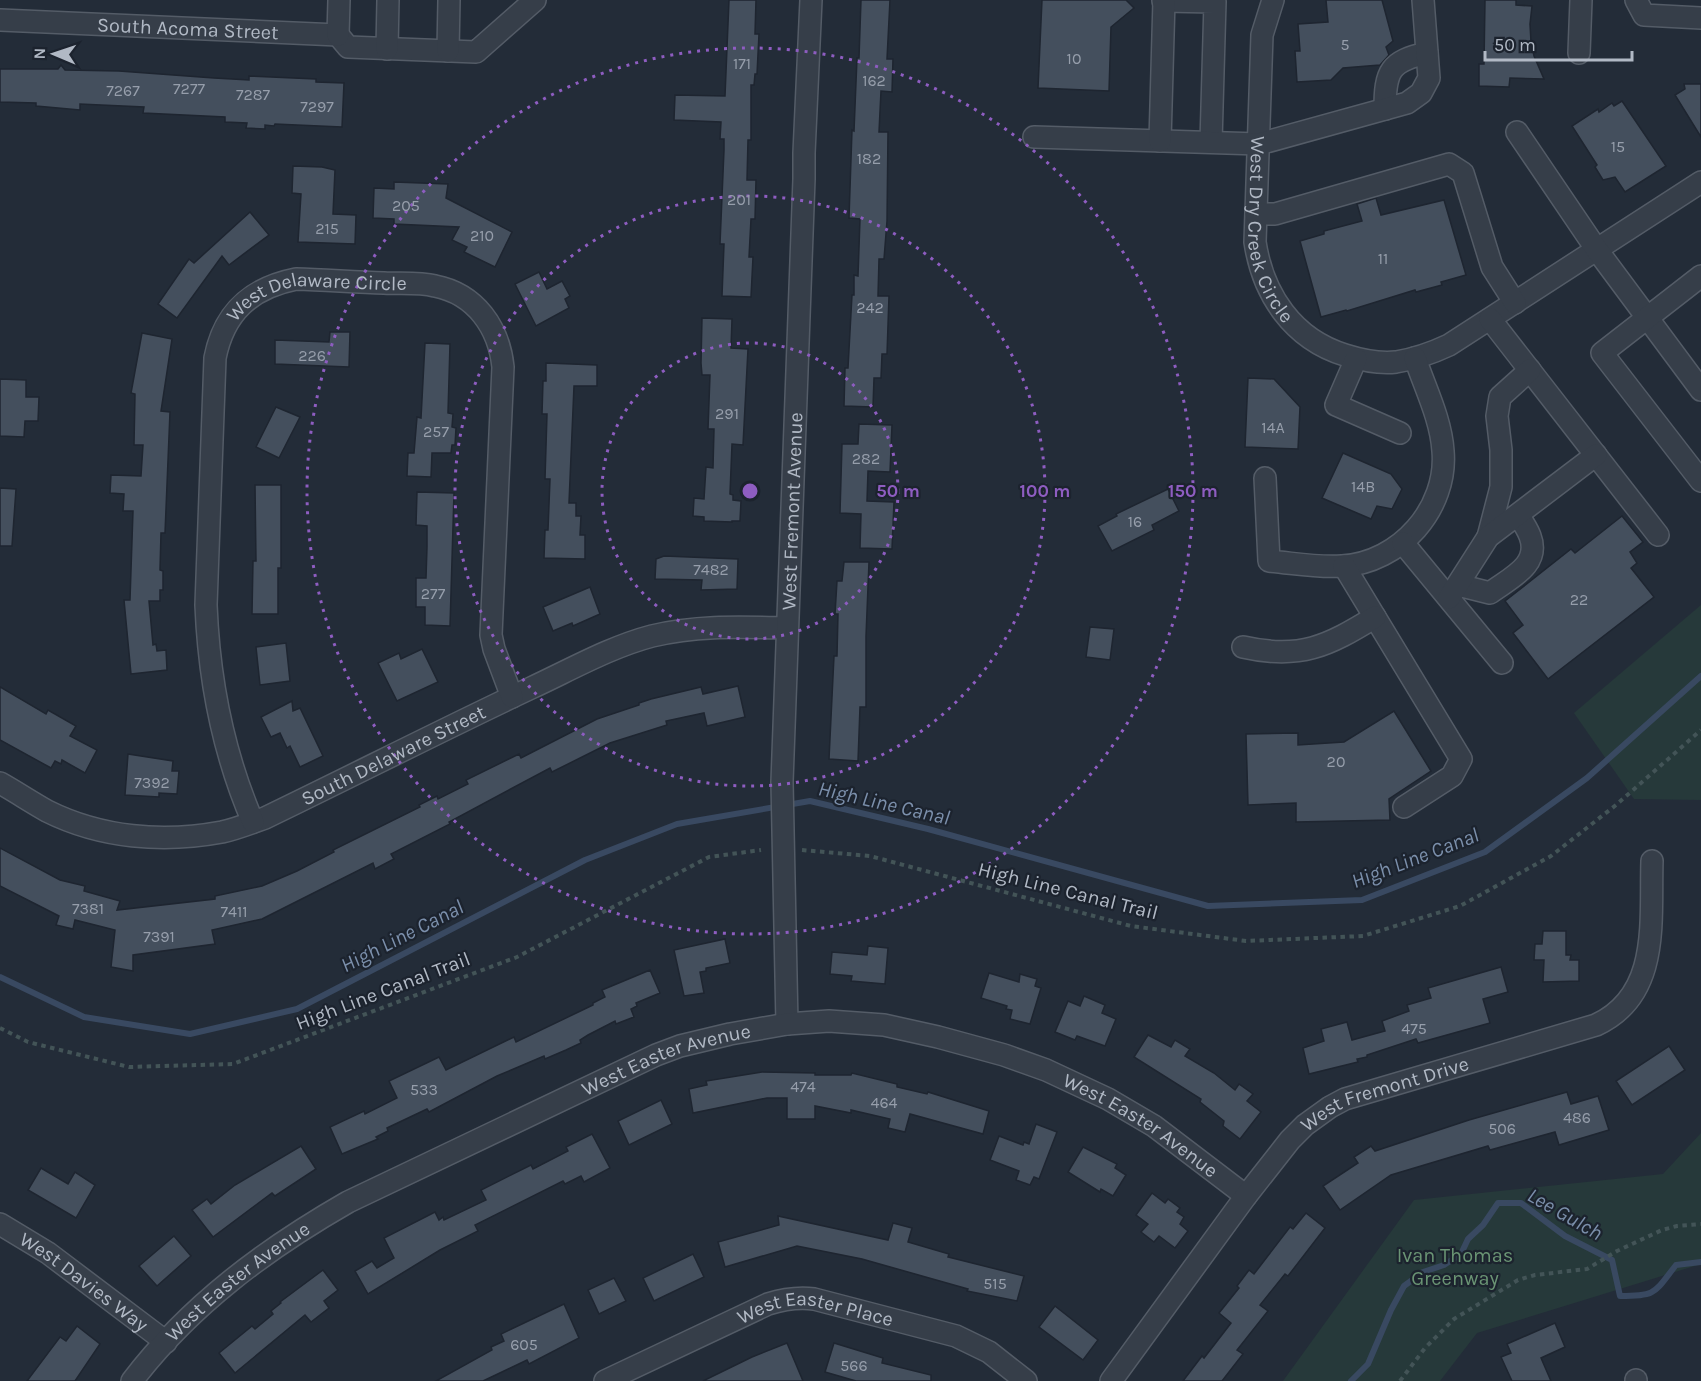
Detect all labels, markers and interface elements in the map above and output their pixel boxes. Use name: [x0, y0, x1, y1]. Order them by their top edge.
street label: South Acoma Street: [97, 13, 280, 44]
north arrow: [24, 24, 84, 84]
scale bar: [1485, 24, 1632, 62]
text: 50 m: [1494, 34, 1536, 56]
house number: 5: [1340, 35, 1350, 54]
text: N: [30, 47, 49, 60]
house number: 10: [1067, 49, 1081, 68]
house number: 171: [733, 54, 751, 73]
house number: 162: [862, 71, 886, 90]
house number: 7277: [173, 79, 205, 98]
house number: 7267: [106, 81, 140, 100]
house number: 7287: [236, 85, 271, 104]
house number: 7297: [300, 97, 334, 116]
street label: West Dry Creek Circle: [1243, 136, 1299, 327]
house number: 15: [1611, 137, 1625, 156]
house number: 182: [857, 149, 881, 168]
house number: 201: [727, 190, 751, 209]
house number: 205: [392, 196, 420, 215]
house number: 215: [315, 219, 339, 238]
house number: 210: [470, 226, 494, 245]
house number: 11: [1378, 249, 1388, 268]
street label: West Delaware Circle: [221, 268, 407, 326]
house number: 242: [856, 298, 884, 317]
house number: 226: [298, 346, 326, 365]
house number: 291: [715, 404, 739, 423]
street label: West Fremont Avenue: [777, 412, 807, 611]
house number: 14A: [1261, 418, 1285, 437]
house number: 257: [423, 422, 449, 441]
house number: 282: [852, 449, 880, 468]
house number: 14B: [1351, 477, 1375, 496]
text: 50 m: [876, 480, 920, 502]
text: 100 m: [1020, 480, 1070, 502]
text: 150 m: [1168, 480, 1218, 502]
centre of rings: [740, 481, 760, 501]
house number: 16: [1128, 512, 1142, 531]
house number: 7482: [693, 560, 729, 579]
house number: 277: [421, 584, 446, 603]
house number: 22: [1570, 590, 1588, 609]
street label: South Delaware Street: [297, 700, 489, 810]
house number: 20: [1327, 752, 1345, 771]
house number: 7392: [134, 773, 170, 792]
water label: High Line Canal: [816, 776, 952, 830]
water label: High Line Canal: [1348, 823, 1482, 893]
street label: High Line Canal Trail: [976, 857, 1160, 925]
water label: High Line Canal: [337, 895, 467, 977]
house number: 7381: [72, 899, 104, 918]
house number: 7411: [220, 902, 248, 921]
house number: 7391: [143, 927, 175, 946]
street label: High Line Canal Trail: [293, 947, 473, 1035]
street label: West Easter Avenue: [578, 1019, 752, 1100]
house number: 475: [1401, 1019, 1427, 1038]
street label: West Fremont Drive: [1296, 1052, 1471, 1136]
street label: West Easter Avenue: [1060, 1068, 1223, 1182]
house number: 474: [790, 1077, 816, 1096]
house number: 533: [410, 1080, 438, 1099]
house number: 464: [870, 1093, 898, 1112]
house number: 486: [1563, 1108, 1591, 1127]
house number: 506: [1488, 1119, 1516, 1138]
water label: Lee Gulch: [1523, 1183, 1607, 1245]
street label: West Easter Avenue: [160, 1217, 314, 1346]
street label: West Davies Way: [16, 1227, 153, 1336]
park label: Ivan Thomas Greenway: [1397, 1244, 1513, 1290]
house number: 515: [983, 1274, 1007, 1293]
street label: West Easter Place: [733, 1287, 896, 1331]
house number: 605: [510, 1335, 538, 1354]
house number: 566: [840, 1356, 868, 1375]

